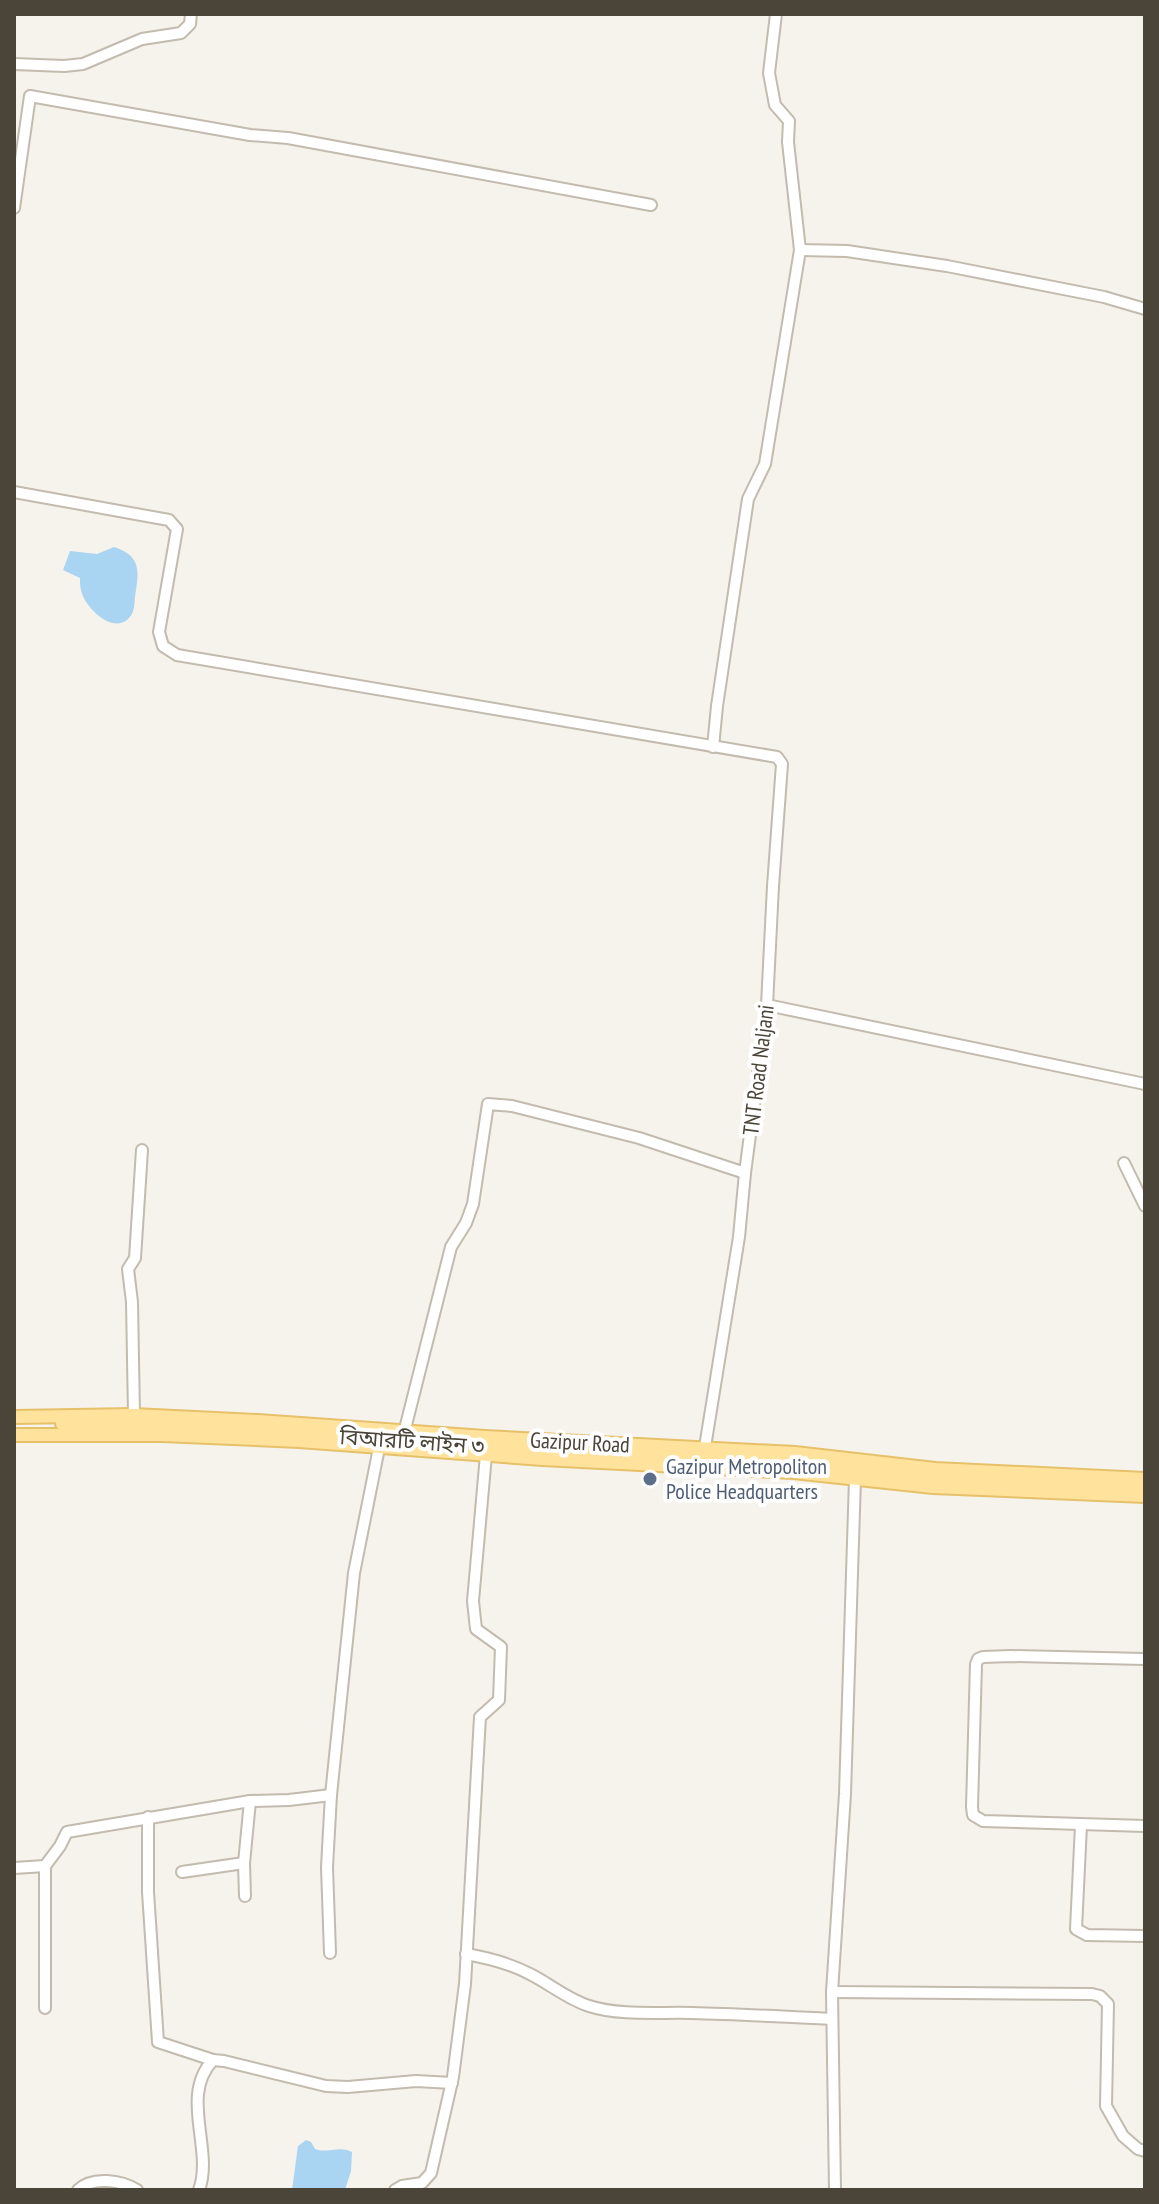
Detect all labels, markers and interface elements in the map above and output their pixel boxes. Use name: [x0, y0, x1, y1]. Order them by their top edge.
street label: TNT Road Naljani: [736, 1003, 780, 1137]
street label: বিআরটি লাইন ৩: [338, 1422, 485, 1460]
street label: Gazipur Road: [529, 1425, 631, 1459]
place label: Gazipur Metropoliton Police Headquarters: [666, 1452, 827, 1505]
marker: Gazipur Metropoliton Police Headquarters: [641, 1470, 659, 1488]

